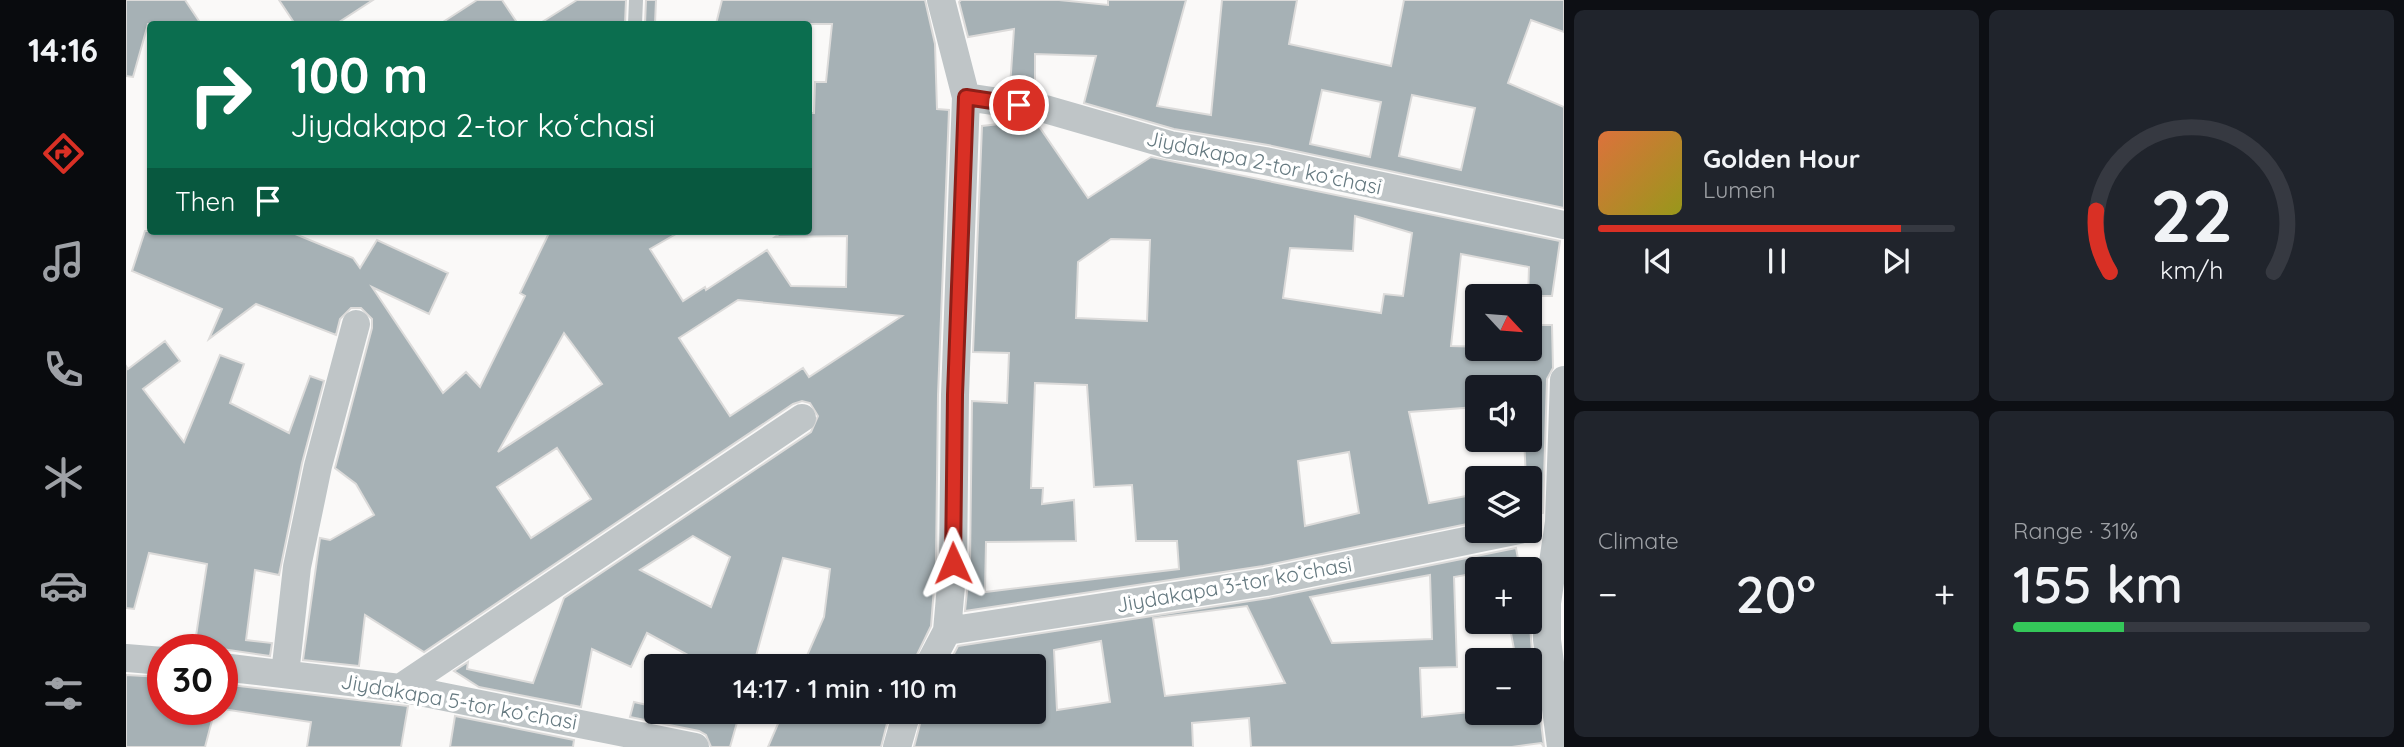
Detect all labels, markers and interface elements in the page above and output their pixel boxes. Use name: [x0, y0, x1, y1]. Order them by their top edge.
text: 14:16: [28, 30, 98, 70]
text: 100 m: [290, 44, 428, 105]
icon: right: [175, 49, 266, 140]
pin: [989, 75, 1049, 135]
icon: arrive: [1000, 86, 1038, 124]
text: Jiydakapa 2-tor koʻchasi: [290, 105, 655, 145]
street label: Jiydakapa 2-tor koʻchasi: [1144, 124, 1384, 200]
icon: directions: [39, 129, 88, 178]
text: Golden Hour: [1703, 142, 1860, 175]
text: 22: [2150, 169, 2233, 260]
text: Lumen: [1703, 175, 1776, 204]
icon: arrive: [249, 182, 287, 220]
text: Then: [175, 185, 235, 218]
icon: music: [39, 237, 88, 286]
icon: previous: [1639, 242, 1677, 280]
icon: pause: [1758, 242, 1796, 280]
icon: next: [1877, 242, 1915, 280]
text: km/h: [2160, 254, 2223, 285]
north arrow: [1465, 284, 1542, 360]
map controls: [1465, 284, 1542, 725]
icon: phone: [39, 345, 88, 394]
button: sound: [1465, 375, 1542, 452]
icon: climate: [39, 453, 88, 502]
button: layers: [1465, 466, 1542, 543]
text: Range · 31%: [2013, 516, 2138, 545]
position arrow: [916, 526, 990, 600]
text: Climate: [1598, 526, 1679, 555]
street label: Jiydakapa 3-tor koʻchasi: [1114, 550, 1354, 618]
text: 155 km: [2013, 551, 2183, 616]
button: +: [1465, 557, 1542, 634]
icon: car: [39, 561, 88, 610]
text: 20°: [1735, 561, 1816, 626]
text: −: [1598, 570, 1618, 618]
text: +: [1934, 570, 1955, 618]
speed limit sign: 30: [147, 634, 238, 725]
button: −: [1465, 648, 1542, 725]
street label: Jiydakapa 5-tor koʻchasi: [339, 667, 579, 735]
icon: filters: [39, 669, 88, 718]
text: 14:17 · 1 min · 110 m: [733, 672, 957, 705]

